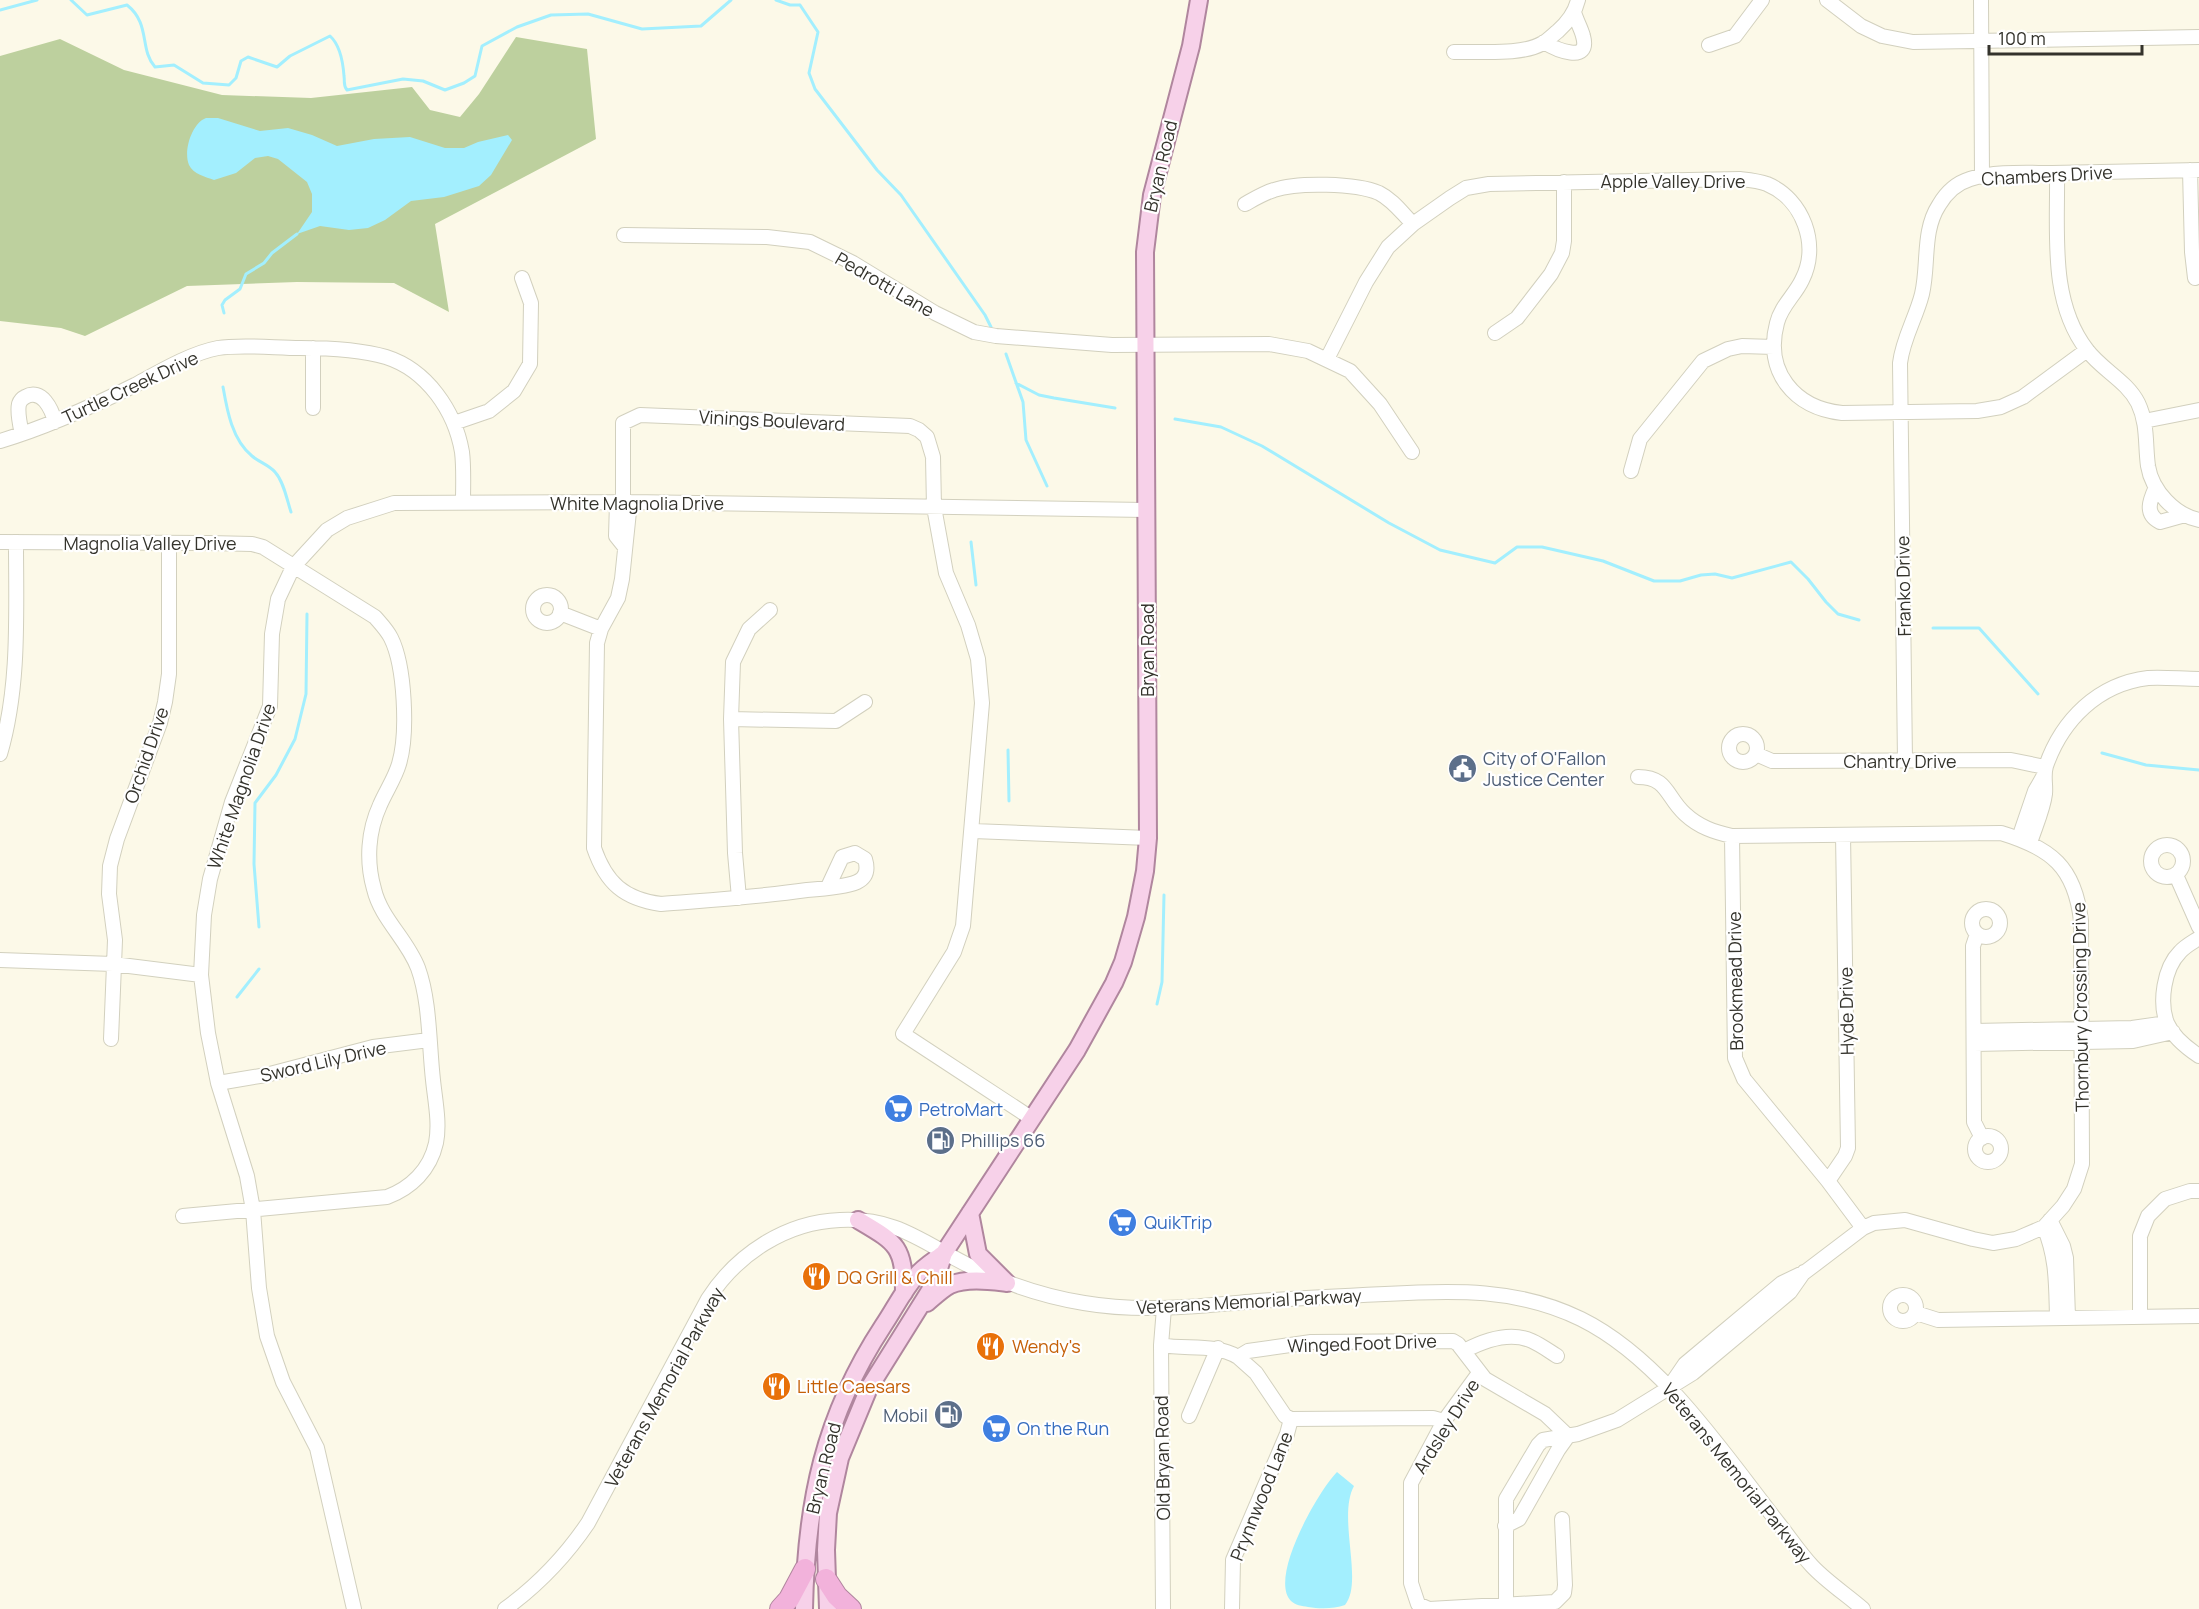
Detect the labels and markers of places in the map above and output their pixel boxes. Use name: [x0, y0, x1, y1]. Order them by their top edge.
place label: City of O'Fallon Justice Center: [1483, 746, 1606, 791]
public building icon: City of O'Fallon Justice Center: [1446, 752, 1478, 784]
supermarket icon: PetroMart: [882, 1093, 914, 1125]
place label: PetroMart: [919, 1097, 1003, 1121]
fuel station icon: Phillips 66: [924, 1124, 956, 1156]
place label: Phillips 66: [961, 1128, 1045, 1152]
supermarket icon: QuikTrip: [1107, 1206, 1139, 1238]
place label: QuikTrip: [1144, 1210, 1212, 1234]
restaurant icon: DQ Grill & Chill: [800, 1261, 832, 1293]
place label: DQ Grill & Chill: [837, 1265, 953, 1289]
restaurant icon: Wendy's: [975, 1330, 1007, 1362]
place label: Wendy's: [1012, 1334, 1081, 1358]
restaurant icon: Little Caesars: [760, 1370, 792, 1402]
place label: Little Caesars: [797, 1374, 911, 1398]
fuel station icon: Mobil: [933, 1399, 965, 1431]
place label: Mobil: [883, 1403, 928, 1427]
supermarket icon: On the Run: [980, 1412, 1012, 1444]
place label: On the Run: [1017, 1416, 1109, 1440]

